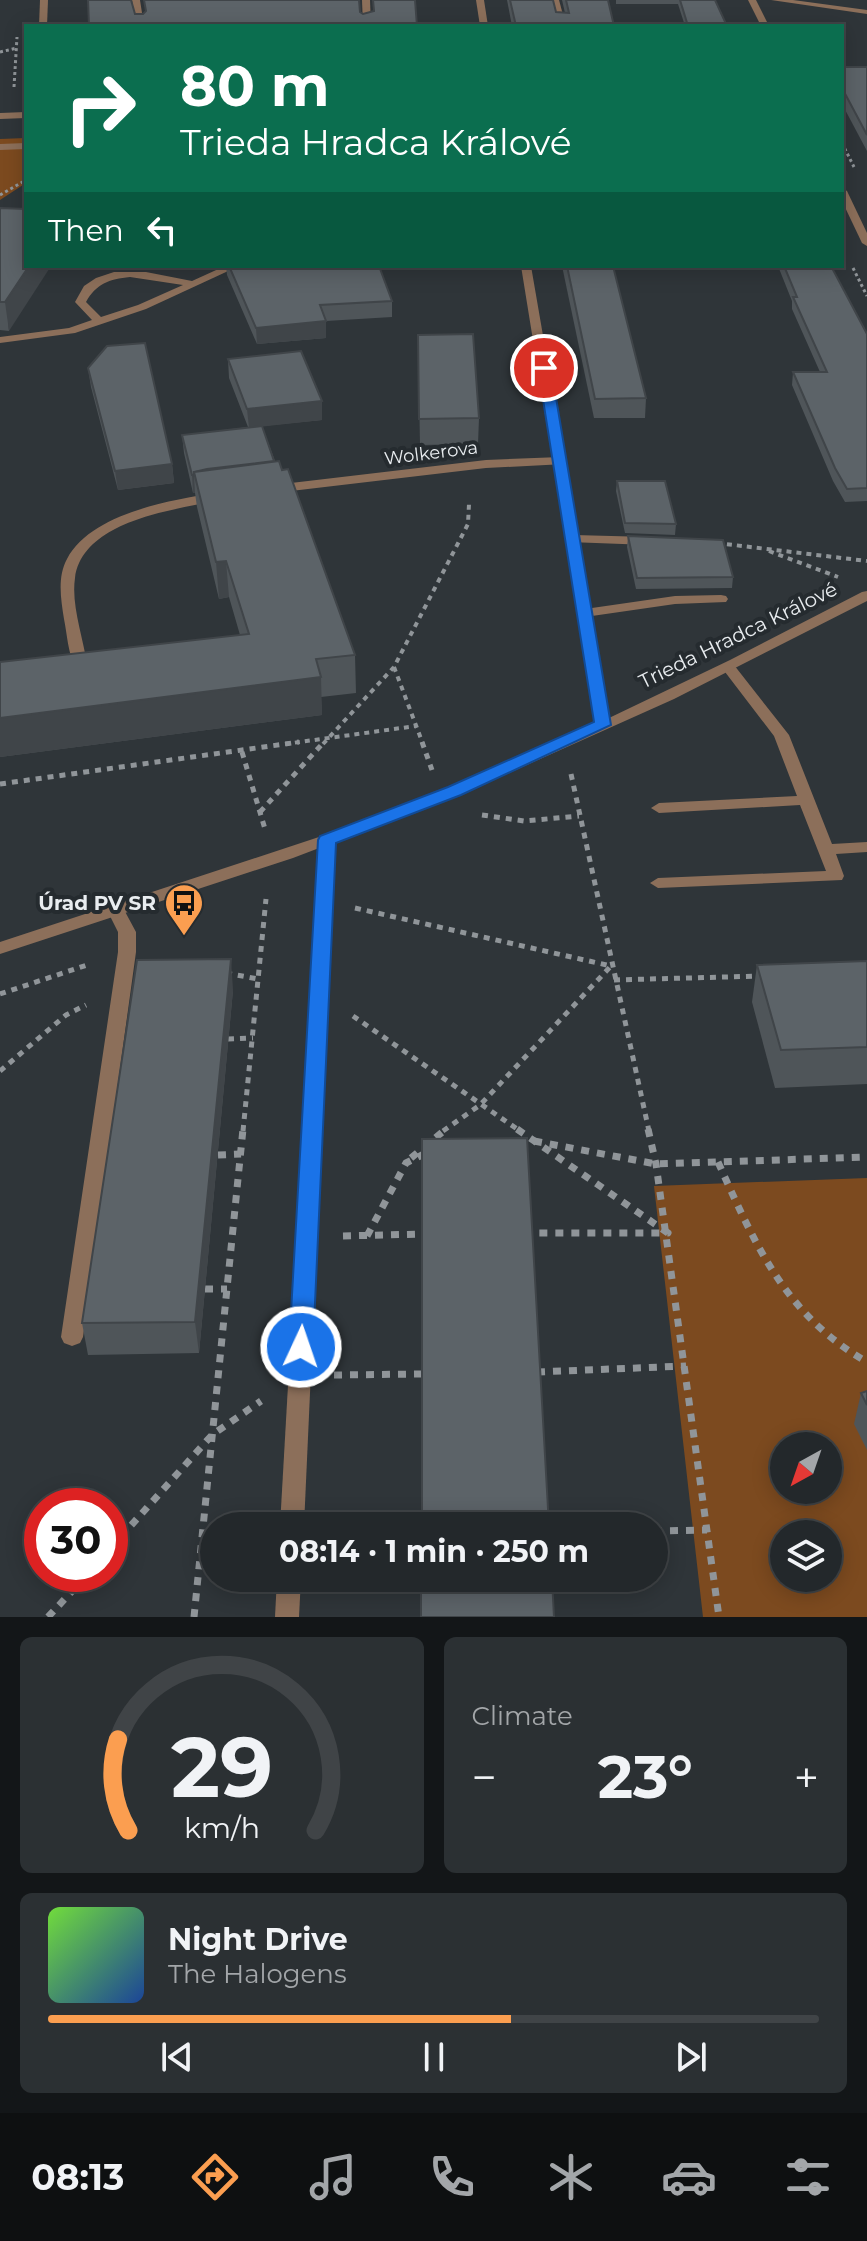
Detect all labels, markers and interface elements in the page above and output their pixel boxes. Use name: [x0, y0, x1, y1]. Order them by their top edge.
text: 80 m: [180, 52, 330, 120]
icon: right: [48, 56, 152, 160]
text: Trieda Hradca Králové: [180, 120, 572, 164]
icon: left: [140, 208, 184, 252]
text: Then: [48, 212, 124, 249]
pin: [510, 334, 578, 402]
icon: arrive: [522, 346, 566, 390]
street label: Wolkerova: [383, 436, 479, 470]
street label: Trieda Hradca Králové: [635, 577, 841, 693]
bus stop icon: Úrad PV SR: [163, 882, 205, 937]
place label: Úrad PV SR: [38, 891, 156, 915]
position arrow: [259, 1305, 343, 1389]
north arrow: [770, 1432, 842, 1504]
map controls: [770, 1432, 842, 1592]
speed limit sign: 30: [24, 1488, 128, 1592]
button: layers: [770, 1520, 842, 1592]
text: 08:14 · 1 min · 250 m: [279, 1533, 589, 1570]
text: Climate: [472, 1700, 573, 1732]
text: 29: [171, 1716, 273, 1818]
text: 23°: [598, 1740, 693, 1813]
text: −: [472, 1750, 497, 1804]
text: +: [794, 1750, 819, 1804]
text: km/h: [184, 1810, 260, 1845]
text: Night Drive: [168, 1921, 348, 1958]
text: The Halogens: [168, 1958, 347, 1990]
icon: previous: [155, 2035, 199, 2079]
icon: pause: [412, 2035, 456, 2079]
icon: next: [669, 2035, 713, 2079]
icon: directions: [187, 2149, 243, 2205]
icon: music: [305, 2149, 361, 2205]
icon: phone: [424, 2149, 480, 2205]
icon: climate: [543, 2149, 599, 2205]
icon: car: [661, 2149, 717, 2205]
icon: filters: [780, 2149, 836, 2205]
text: 08:13: [31, 2155, 124, 2199]

